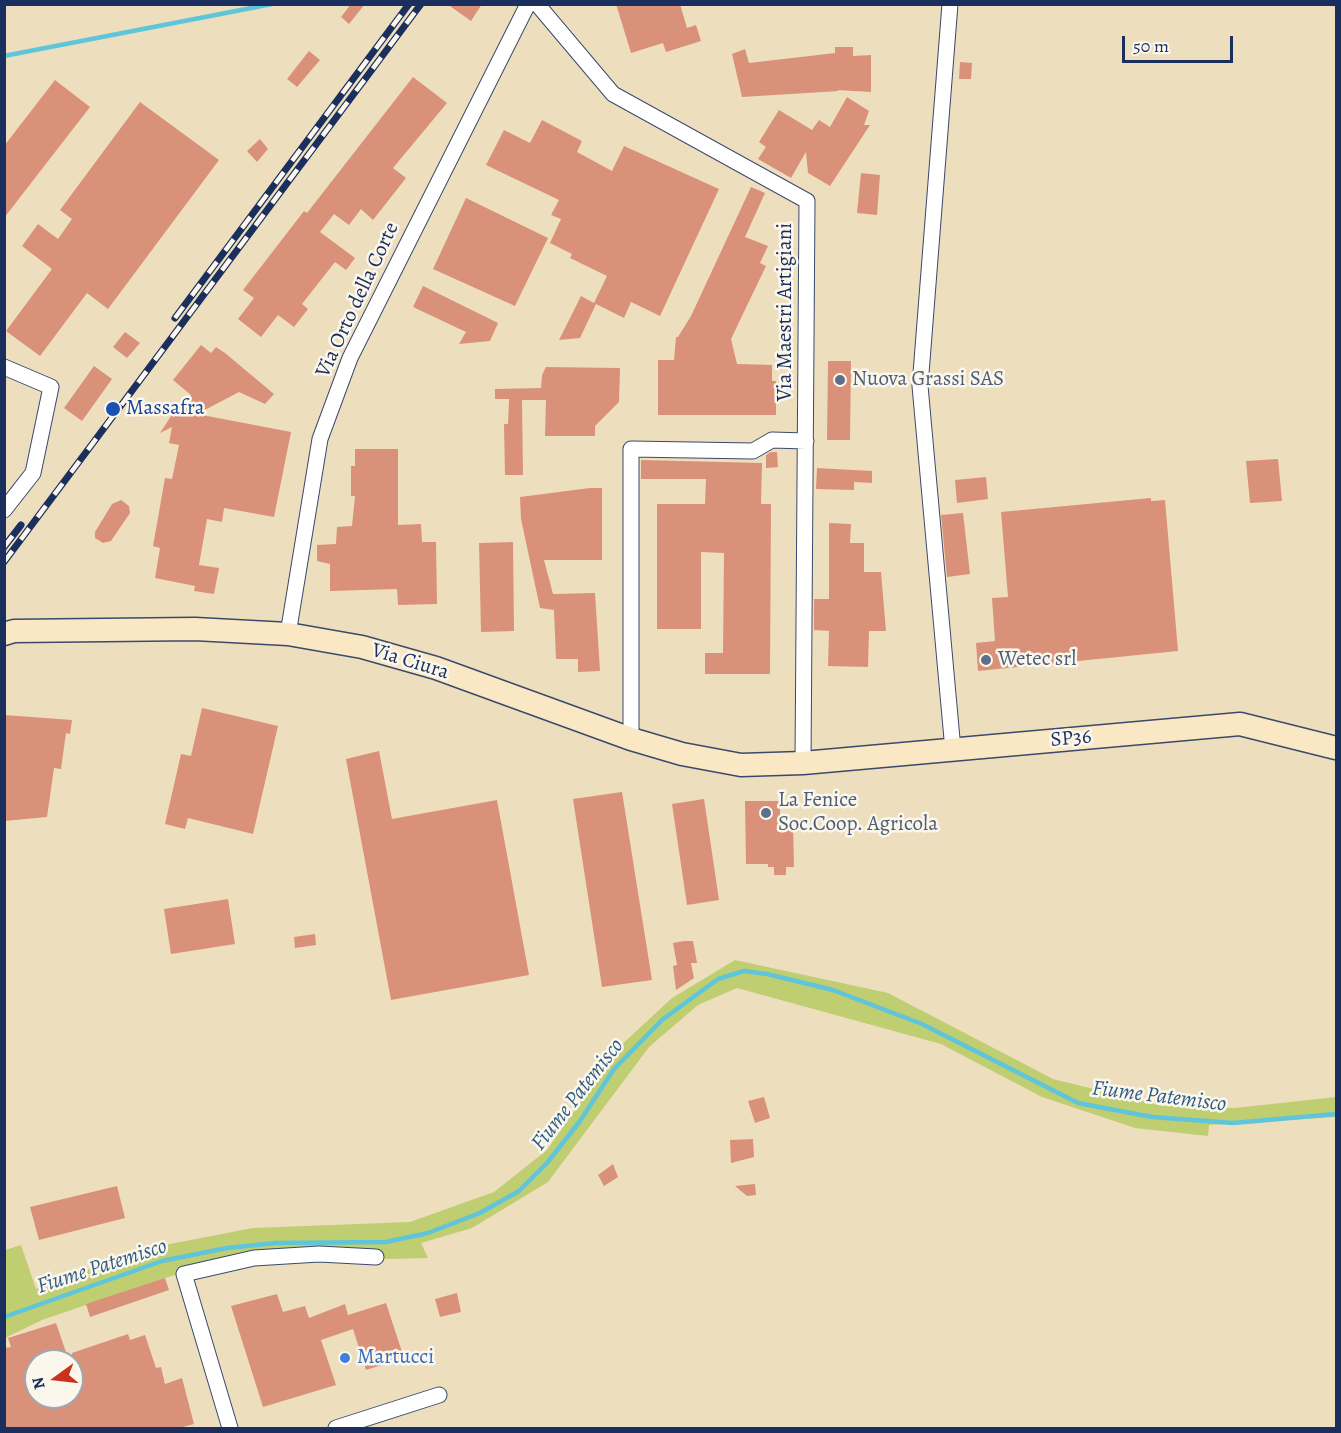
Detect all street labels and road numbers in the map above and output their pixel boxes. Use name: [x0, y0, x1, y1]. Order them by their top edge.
street label: Via Orto della Corte: [311, 218, 405, 382]
street label: Via Maestri Artigiani: [773, 223, 799, 401]
street label: Via Ciura: [368, 638, 452, 686]
street label: SP36: [1049, 725, 1093, 753]

